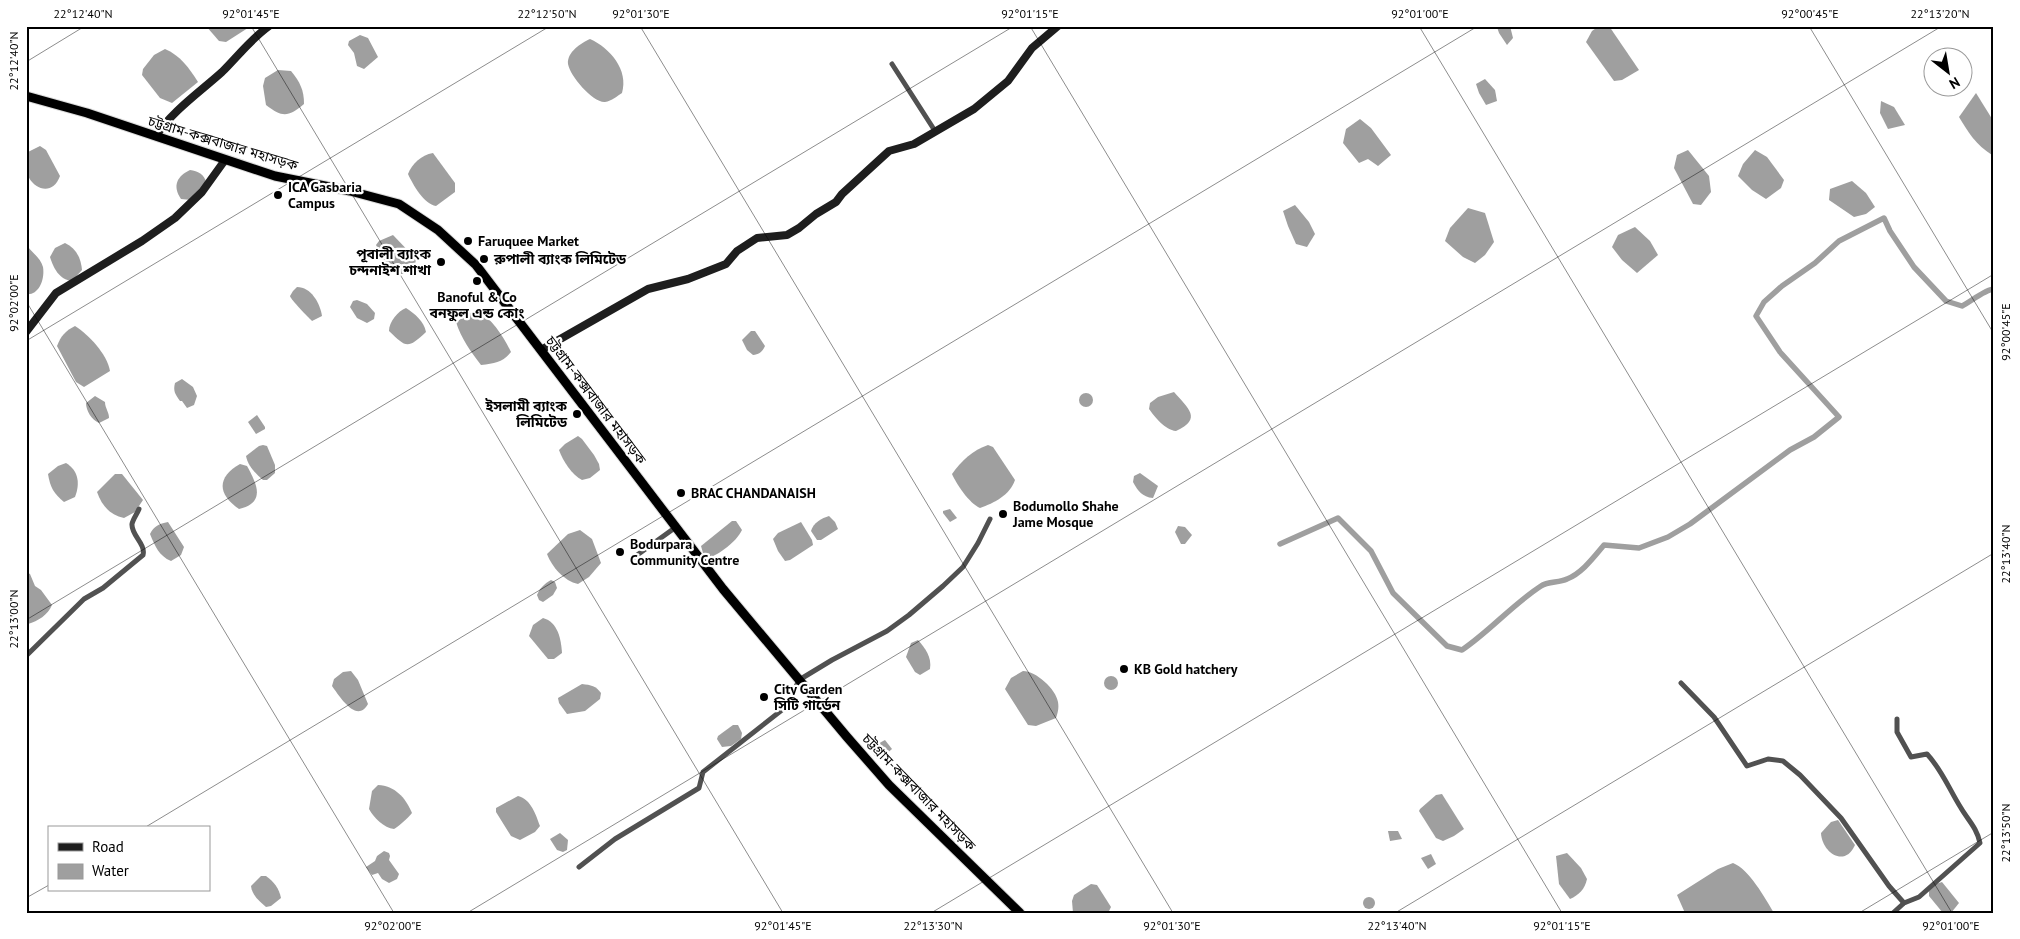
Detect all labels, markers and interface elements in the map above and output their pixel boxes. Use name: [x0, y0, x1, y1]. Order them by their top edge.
text: 22°12'40"N: [53, 6, 113, 21]
text: 92°01'45"E: [222, 6, 280, 21]
text: 22°12'50"N: [517, 6, 577, 21]
text: 92°01'30"E: [612, 6, 670, 21]
text: 92°01'15"E: [1001, 6, 1059, 21]
text: 92°01'00"E: [1391, 6, 1449, 21]
text: 92°00'45"E: [1781, 6, 1839, 21]
text: 22°13'20"N: [1910, 6, 1970, 21]
text: 22°12'40"N: [6, 31, 21, 91]
north arrow: [1922, 48, 1972, 98]
text: N: [1946, 73, 1963, 93]
street label: চট্টগ্রাম-কক্সবাজার মহাসড়ক: [145, 111, 301, 175]
place label: ICA Gasbaria Campus: [288, 178, 362, 212]
marker: ICA Gasbaria Campus: [272, 189, 284, 201]
place label: Faruquee Market: [478, 232, 579, 250]
marker: Faruquee Market: [462, 235, 474, 247]
place label: পূবালী ব্যাংক চন্দনাইশ শাখা: [348, 245, 432, 279]
place label: রুপালী ব্যাংক লিমিটেড: [493, 250, 627, 268]
marker: রুপালী ব্যাংক লিমিটেড: [478, 253, 490, 265]
marker: পূবালী ব্যাংক চন্দনাইশ শাখা: [435, 256, 447, 268]
text: 92°02'00"E: [6, 274, 21, 332]
marker: Banoful & Co বনফুল এন্ড কোং: [471, 275, 483, 287]
place label: Banoful & Co বনফুল এন্ড কোং: [429, 288, 525, 322]
text: 92°00'45"E: [1998, 303, 2013, 361]
street label: চট্টগ্রাম-কক্সবাজার মহাসড়ক: [541, 332, 651, 468]
place label: ইসলামী ব্যাংক লিমিটেড: [484, 397, 568, 431]
marker: ইসলামী ব্যাংক লিমিটেড: [571, 408, 583, 420]
place label: BRAC CHANDANAISH: [691, 484, 816, 502]
marker: BRAC CHANDANAISH: [675, 487, 687, 499]
place label: Bodumollo Shahe Jame Mosque: [1012, 497, 1119, 531]
marker: Bodumollo Shahe Jame Mosque: [997, 508, 1009, 520]
text: 22°13'40"N: [1998, 524, 2013, 584]
place label: Bodurpara Community Centre: [630, 535, 739, 569]
marker: Bodurpara Community Centre: [614, 546, 626, 558]
text: 22°13'00"N: [6, 589, 21, 649]
place label: KB Gold hatchery: [1134, 660, 1238, 678]
marker: KB Gold hatchery: [1118, 663, 1130, 675]
place label: City Garden সিটি গার্ডেন: [773, 680, 842, 714]
marker: City Garden সিটি গার্ডেন: [758, 691, 770, 703]
street label: চট্টগ্রাম-কক্সবাজার মহাসড়ক: [858, 729, 980, 855]
text: 22°13'50"N: [1998, 803, 2013, 863]
legend: [48, 826, 210, 892]
text: Road: [92, 837, 124, 856]
text: Water: [92, 861, 129, 880]
text: 92°02'00"E: [364, 918, 422, 933]
text: 92°01'45"E: [754, 918, 812, 933]
text: 22°13'30"N: [903, 918, 963, 933]
text: 92°01'30"E: [1143, 918, 1201, 933]
text: 22°13'40"N: [1367, 918, 1427, 933]
text: 92°01'15"E: [1533, 918, 1591, 933]
text: 92°01'00"E: [1922, 918, 1980, 933]

